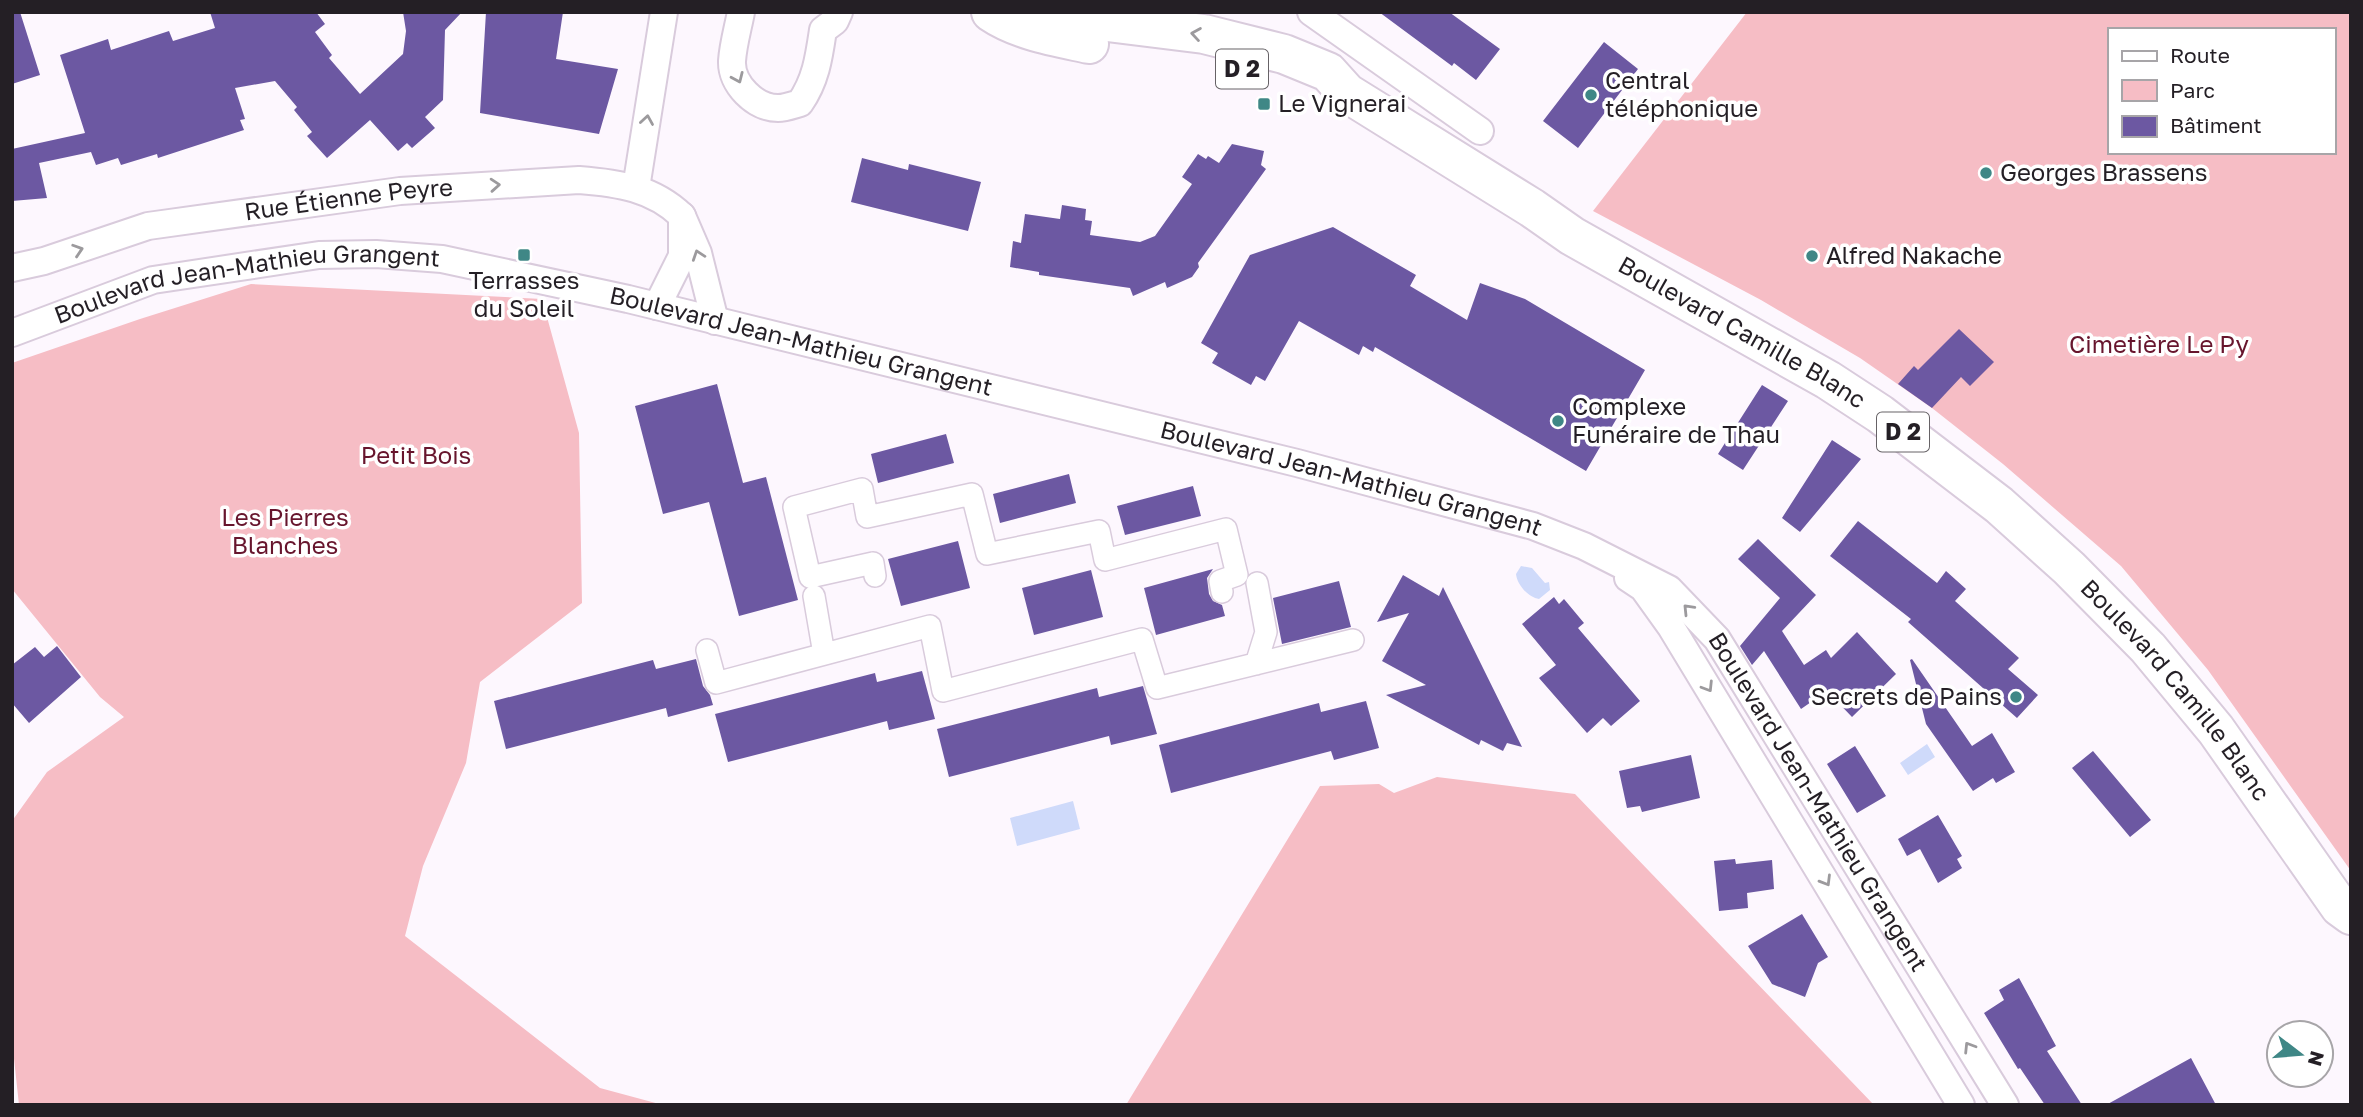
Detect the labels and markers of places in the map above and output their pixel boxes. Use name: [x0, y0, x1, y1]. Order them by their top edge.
place label: Central téléphonique: [1605, 65, 1758, 122]
marker: Central téléphonique: [1583, 87, 1599, 103]
place label: Le Vignerai: [1278, 88, 1406, 117]
marker: Le Vignerai: [1256, 96, 1272, 112]
place label: Georges Brassens: [2000, 157, 2207, 186]
marker: Georges Brassens: [1978, 165, 1994, 181]
place label: Alfred Nakache: [1826, 240, 2002, 269]
marker: Terrasses du Soleil: [516, 247, 532, 263]
marker: Alfred Nakache: [1804, 248, 1820, 264]
place label: Terrasses du Soleil: [469, 265, 579, 322]
place label: Complexe Funéraire de Thau: [1572, 391, 1780, 448]
marker: Complexe Funéraire de Thau: [1550, 413, 1566, 429]
place label: Secrets de Pains: [1811, 681, 2002, 710]
marker: Secrets de Pains: [2008, 689, 2024, 705]

